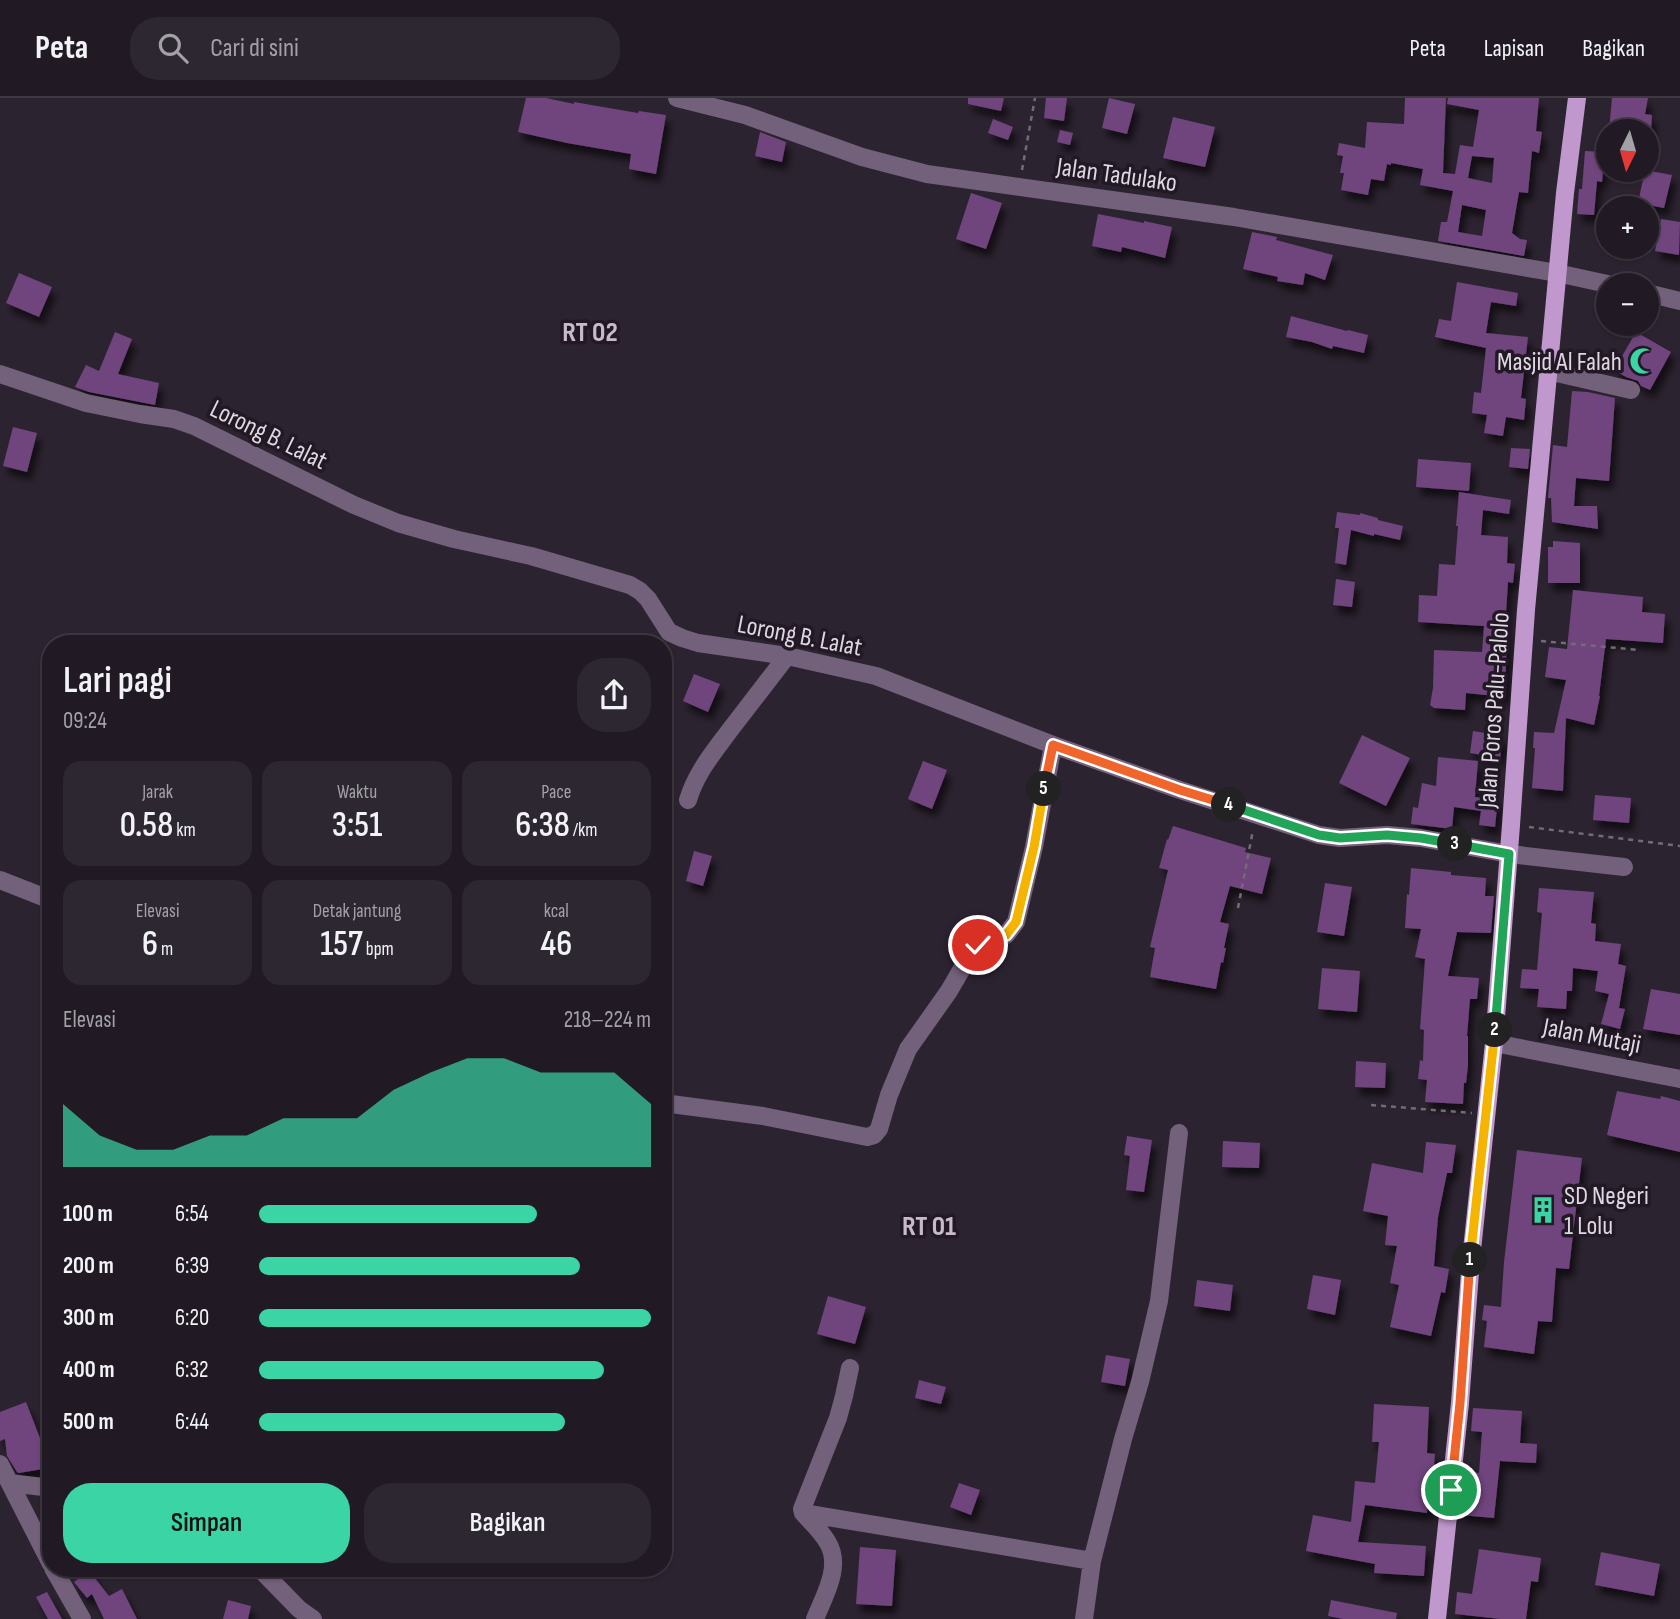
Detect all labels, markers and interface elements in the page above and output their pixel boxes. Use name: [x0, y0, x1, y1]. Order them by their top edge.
search box: [130, 17, 620, 80]
text: Peta: [35, 28, 88, 68]
icon: search: [154, 29, 192, 67]
text: Cari di sini: [210, 33, 299, 64]
text: Peta: [1410, 34, 1446, 63]
text: Lapisan: [1484, 34, 1544, 63]
text: Bagikan: [1582, 34, 1645, 63]
north arrow: [1596, 119, 1659, 182]
map controls: [1596, 119, 1659, 336]
street label: Jalan Tadulako: [1054, 152, 1179, 199]
button: +: [1596, 196, 1659, 259]
button: −: [1596, 273, 1659, 336]
district label: RT 02: [562, 316, 618, 349]
mosque icon: Masjid Al Falah: [1628, 346, 1658, 376]
place label: Masjid Al Falah: [1497, 347, 1622, 378]
street label: Lorong B. Lalat: [205, 394, 332, 477]
street label: Lorong B. Lalat: [735, 609, 865, 664]
street label: Jalan Poros Palu-Palolo: [1472, 611, 1517, 810]
text: Lari pagi: [63, 658, 172, 703]
button: share: [577, 658, 651, 732]
text: 09:24: [63, 707, 107, 735]
pin: 5: [1026, 772, 1062, 806]
text: 5: [1039, 777, 1048, 800]
text: Jarak: [142, 781, 173, 804]
text: Waktu: [337, 781, 377, 804]
text: Pace: [541, 781, 571, 804]
pin: 4: [1212, 788, 1246, 822]
text: 4: [1224, 793, 1233, 816]
text: 0.58: [120, 804, 173, 847]
text: 3:51: [332, 804, 382, 847]
text: 6:38: [515, 804, 570, 847]
text: km: [173, 819, 196, 842]
text: /km: [570, 819, 598, 842]
pin: 3: [1438, 826, 1472, 862]
text: 3: [1450, 832, 1459, 855]
text: Elevasi: [136, 900, 179, 923]
text: Detak jantung: [313, 900, 401, 923]
text: kcal: [544, 900, 569, 923]
pin: [948, 915, 1008, 975]
text: 6: [142, 923, 158, 966]
text: 157: [320, 923, 363, 966]
text: 46: [541, 923, 572, 966]
icon: check: [959, 926, 997, 964]
text: m: [158, 938, 173, 961]
text: bpm: [363, 938, 394, 961]
text: Elevasi: [63, 1006, 116, 1034]
text: 218–224 m: [564, 1006, 651, 1034]
pin: 2: [1478, 1012, 1512, 1048]
street label: Jalan Mutaji: [1539, 1012, 1643, 1061]
text: 2: [1490, 1018, 1499, 1041]
place label: SD Negeri 1 Lolu: [1564, 1181, 1649, 1242]
building icon: SD Negeri 1 Lolu: [1528, 1195, 1558, 1225]
text: 100 m: [63, 1200, 113, 1228]
text: 6:54: [175, 1200, 208, 1228]
district label: RT 01: [902, 1210, 956, 1243]
pin: 1: [1452, 1242, 1488, 1278]
text: 1: [1466, 1248, 1473, 1271]
text: 200 m: [63, 1252, 114, 1280]
text: 6:39: [175, 1252, 209, 1280]
text: 300 m: [63, 1304, 114, 1332]
text: 6:20: [175, 1304, 209, 1332]
text: 400 m: [63, 1356, 114, 1384]
text: 6:32: [175, 1356, 209, 1384]
text: 500 m: [63, 1408, 114, 1436]
text: 6:44: [175, 1408, 209, 1436]
pin: [1421, 1460, 1481, 1520]
icon: arrive: [1432, 1471, 1470, 1509]
button: Simpan: [63, 1483, 350, 1563]
button: Bagikan: [364, 1483, 651, 1563]

